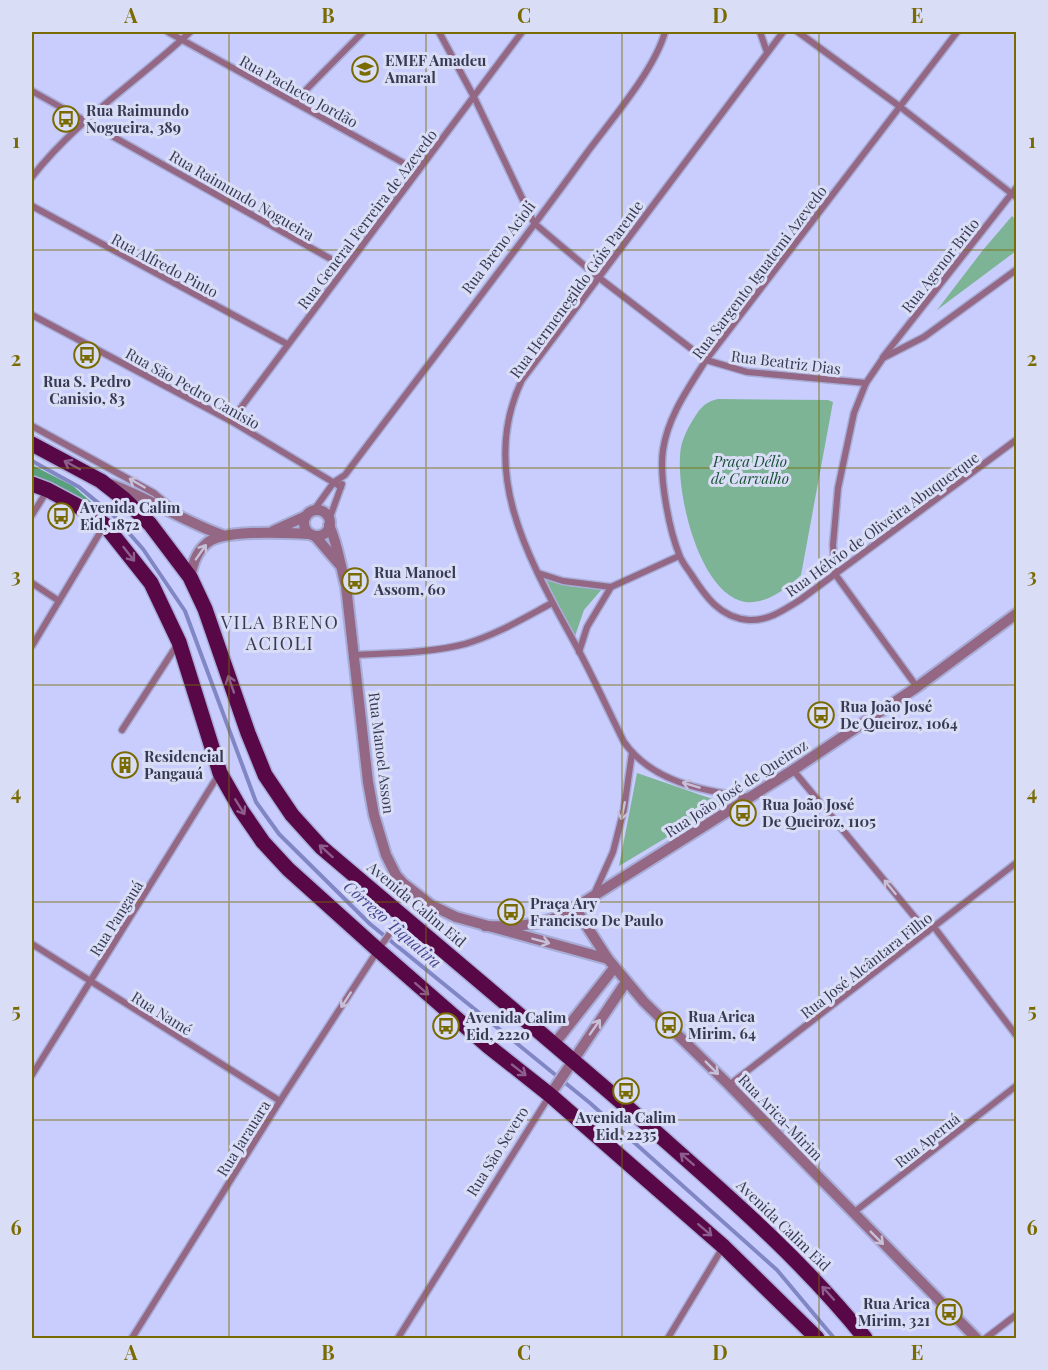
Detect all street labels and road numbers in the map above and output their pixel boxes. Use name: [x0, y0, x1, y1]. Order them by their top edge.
street label: Rua Pacheco Jordão: [236, 50, 362, 132]
street label: Rua General Ferreira de Azevedo: [293, 125, 441, 313]
street label: Rua Raimundo Nogueira: [166, 145, 318, 245]
street label: Rua Sargento Iguatemi Azevedo: [687, 181, 831, 363]
street label: Rua Breno Acioli: [457, 196, 540, 297]
street label: Rua Hermenegildo Góis Parente: [505, 196, 647, 382]
street label: Rua Agenor Brito: [897, 214, 983, 316]
street label: Rua Alfredo Pinto: [108, 228, 222, 302]
street label: Rua São Pedro Canisio: [122, 343, 264, 433]
street label: Rua Beatriz Dias: [730, 345, 842, 379]
street label: Rua Hélvio de Oliveira Abuquerque: [781, 447, 983, 601]
street label: Rua Manoel Asson: [365, 691, 399, 815]
street label: Rua João José de Queiroz: [661, 734, 811, 842]
street label: Avenida Calim Eid: [363, 856, 471, 951]
street label: Rua Pangauá: [85, 876, 147, 960]
street label: Rua José Alcântara Filho: [796, 907, 936, 1023]
street label: Rua Namé: [128, 986, 196, 1040]
street label: Rua Arica-Mirim: [734, 1069, 828, 1165]
street label: Rua Jarauara: [212, 1096, 275, 1180]
street label: Rua São Severo: [461, 1102, 533, 1200]
street label: Rua Aperuá: [890, 1108, 964, 1172]
street label: Avenida Calim Eid: [732, 1174, 835, 1275]

